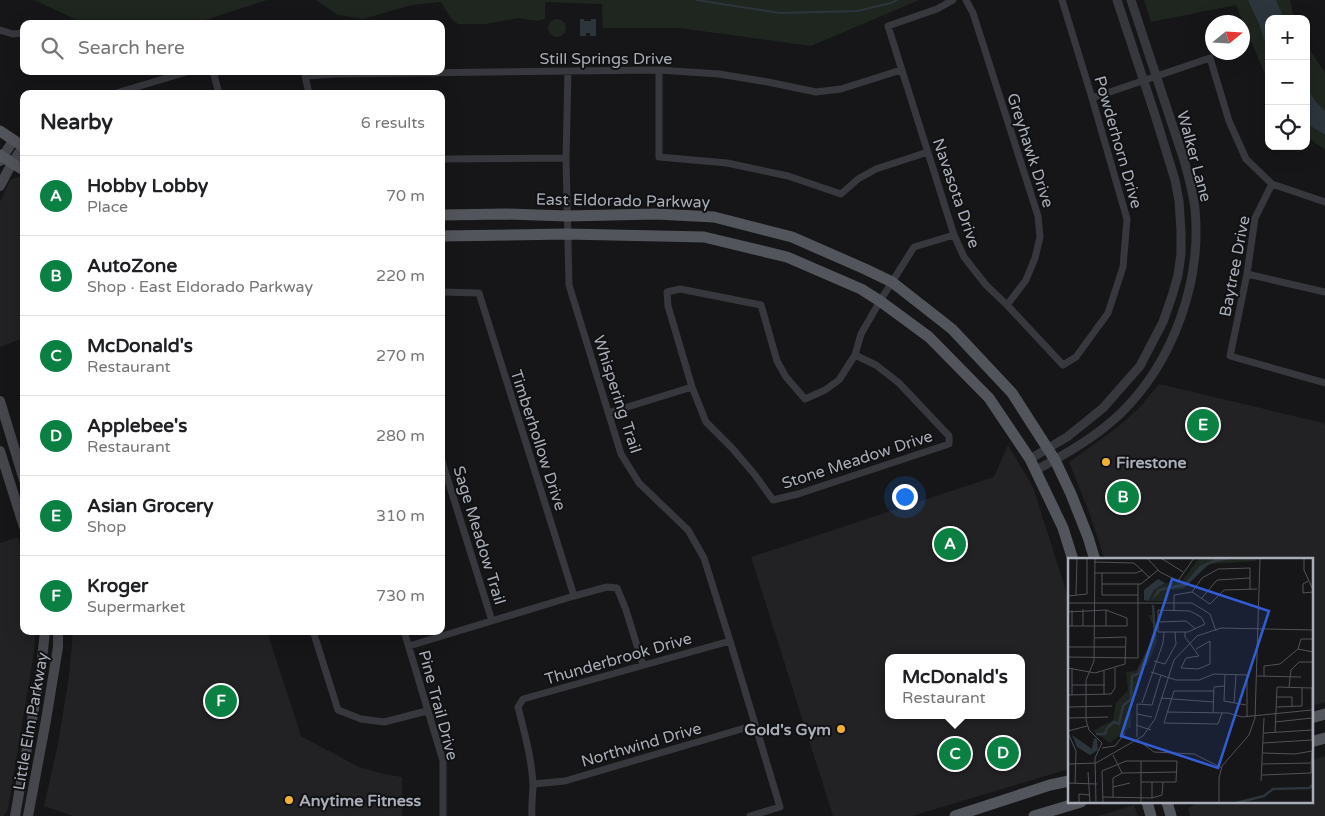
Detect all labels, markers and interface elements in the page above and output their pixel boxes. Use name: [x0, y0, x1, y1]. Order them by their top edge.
north arrow: [1205, 15, 1250, 60]
map controls: [1265, 15, 1310, 150]
button: +: [1265, 15, 1310, 60]
search box: [20, 20, 445, 75]
icon: search: [38, 34, 66, 62]
text: Search here: [78, 37, 185, 59]
street label: Still Springs Drive: [540, 49, 672, 69]
button: −: [1265, 60, 1310, 105]
street label: Powderhorn Drive: [1090, 74, 1147, 211]
street label: Greyhawk Drive: [1002, 91, 1058, 210]
button: locate: [1265, 105, 1310, 150]
street label: Walker Lane: [1172, 109, 1216, 204]
text: Nearby: [40, 110, 113, 135]
text: 6 results: [361, 113, 425, 133]
street label: Navasota Drive: [928, 136, 984, 251]
text: Hobby Lobby: [87, 175, 208, 197]
text: A: [50, 186, 62, 206]
text: 70 m: [386, 186, 425, 206]
street label: East Eldorado Parkway: [536, 189, 711, 213]
text: Place: [87, 197, 128, 217]
street label: Baytree Drive: [1215, 214, 1255, 318]
text: AutoZone: [87, 255, 177, 277]
text: B: [50, 266, 62, 286]
text: 220 m: [376, 266, 425, 286]
text: Shop · East Eldorado Parkway: [87, 277, 313, 297]
street label: Whispering Trail: [589, 333, 646, 456]
text: McDonald's: [87, 335, 193, 357]
text: C: [50, 346, 62, 366]
text: 270 m: [376, 346, 425, 366]
text: Restaurant: [87, 357, 171, 377]
street label: Timberhollow Drive: [506, 367, 570, 513]
pin: E: [1187, 406, 1219, 444]
text: Applebee's: [87, 415, 187, 437]
text: D: [50, 426, 62, 446]
text: 280 m: [376, 426, 425, 446]
street label: Stone Meadow Drive: [779, 426, 935, 494]
text: Restaurant: [87, 437, 171, 457]
place label: Firestone: [1116, 453, 1187, 473]
marker: Firestone: [1100, 456, 1112, 468]
street label: Sage Meadow Trail: [448, 464, 510, 607]
pin: B: [1107, 478, 1139, 516]
your location: [892, 484, 918, 510]
text: Asian Grocery: [87, 495, 213, 517]
text: E: [51, 506, 61, 526]
text: 310 m: [376, 506, 425, 526]
text: Shop: [87, 517, 126, 537]
pin: A: [934, 525, 966, 563]
inset map: [1068, 558, 1312, 804]
text: Kroger: [87, 575, 148, 597]
text: F: [51, 586, 61, 606]
text: 730 m: [376, 586, 425, 606]
text: Supermarket: [87, 597, 185, 617]
street label: Thunderbrook Drive: [543, 628, 694, 689]
street label: Pine Trail Drive: [414, 648, 462, 762]
street label: Little Elm Parkway: [9, 650, 53, 792]
popup: [885, 654, 1025, 719]
text: McDonald's: [902, 666, 1008, 688]
pin: F: [205, 682, 237, 720]
text: Restaurant: [902, 688, 986, 708]
street label: Northwind Drive: [579, 718, 704, 772]
place label: Gold's Gym: [744, 720, 831, 740]
marker: Gold's Gym: [835, 723, 847, 735]
pin: D: [987, 734, 1019, 772]
pin: C: [939, 735, 971, 773]
place label: Anytime Fitness: [299, 791, 421, 811]
marker: Anytime Fitness: [283, 794, 295, 806]

